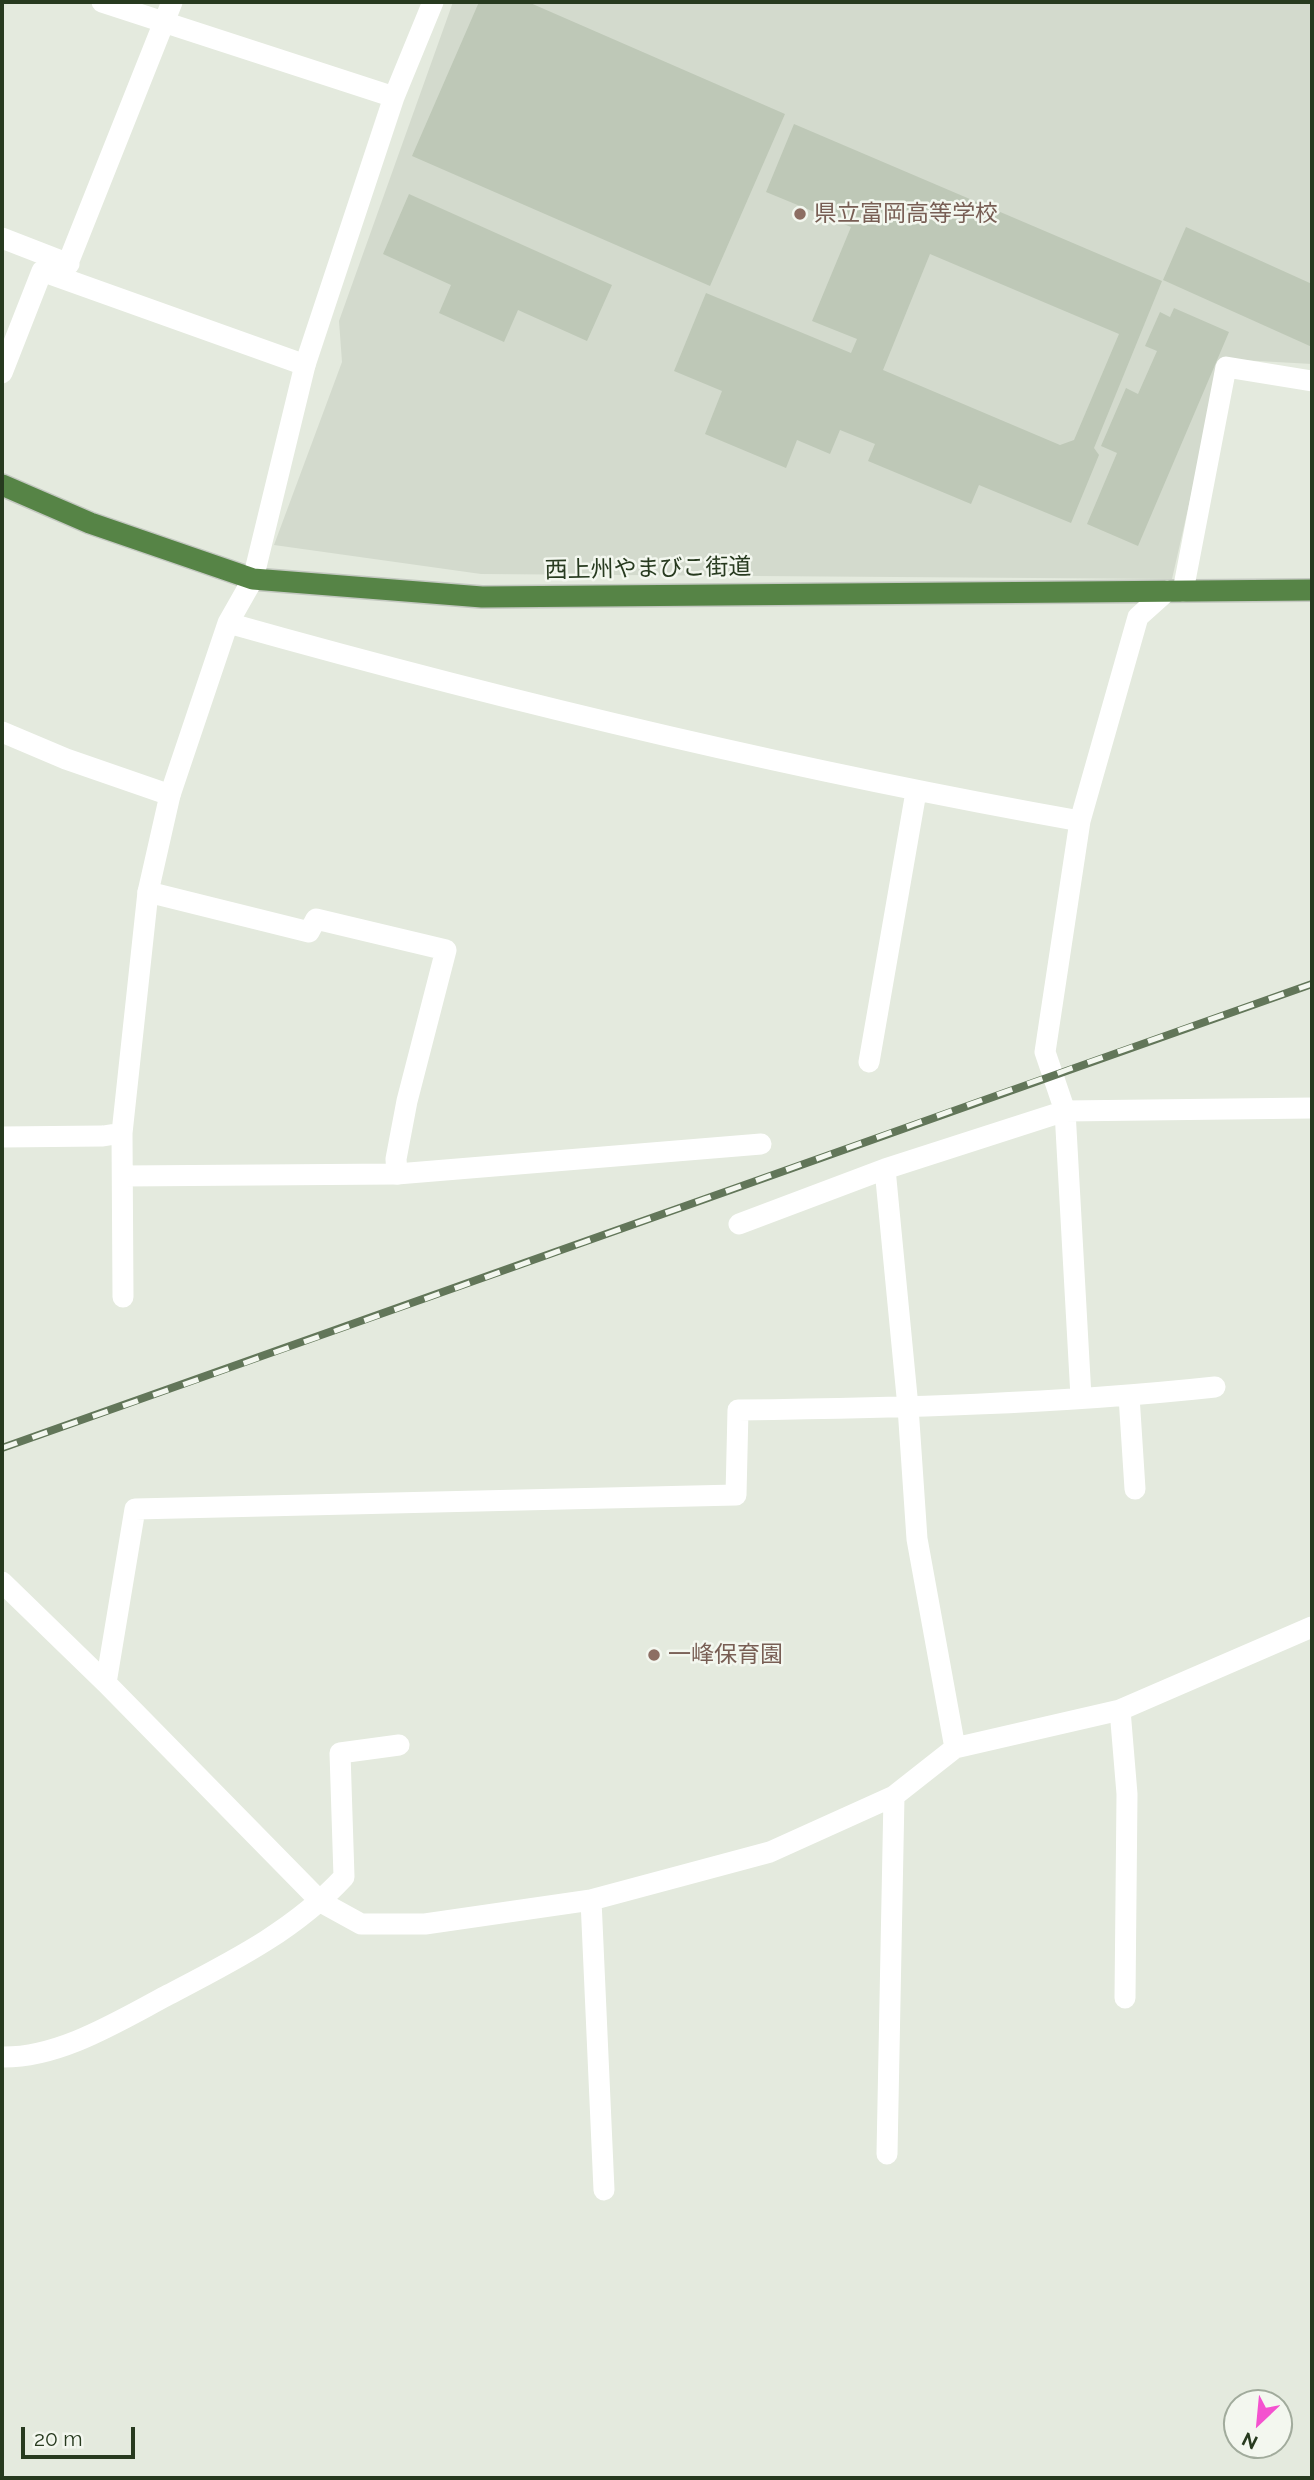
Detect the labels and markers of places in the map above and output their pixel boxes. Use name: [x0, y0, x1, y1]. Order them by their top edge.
place label: 県立富岡高等学校: [814, 200, 998, 228]
marker: 県立富岡高等学校: [792, 206, 808, 222]
place label: 一峰保育園: [668, 1641, 783, 1669]
marker: 一峰保育園: [646, 1647, 662, 1663]

